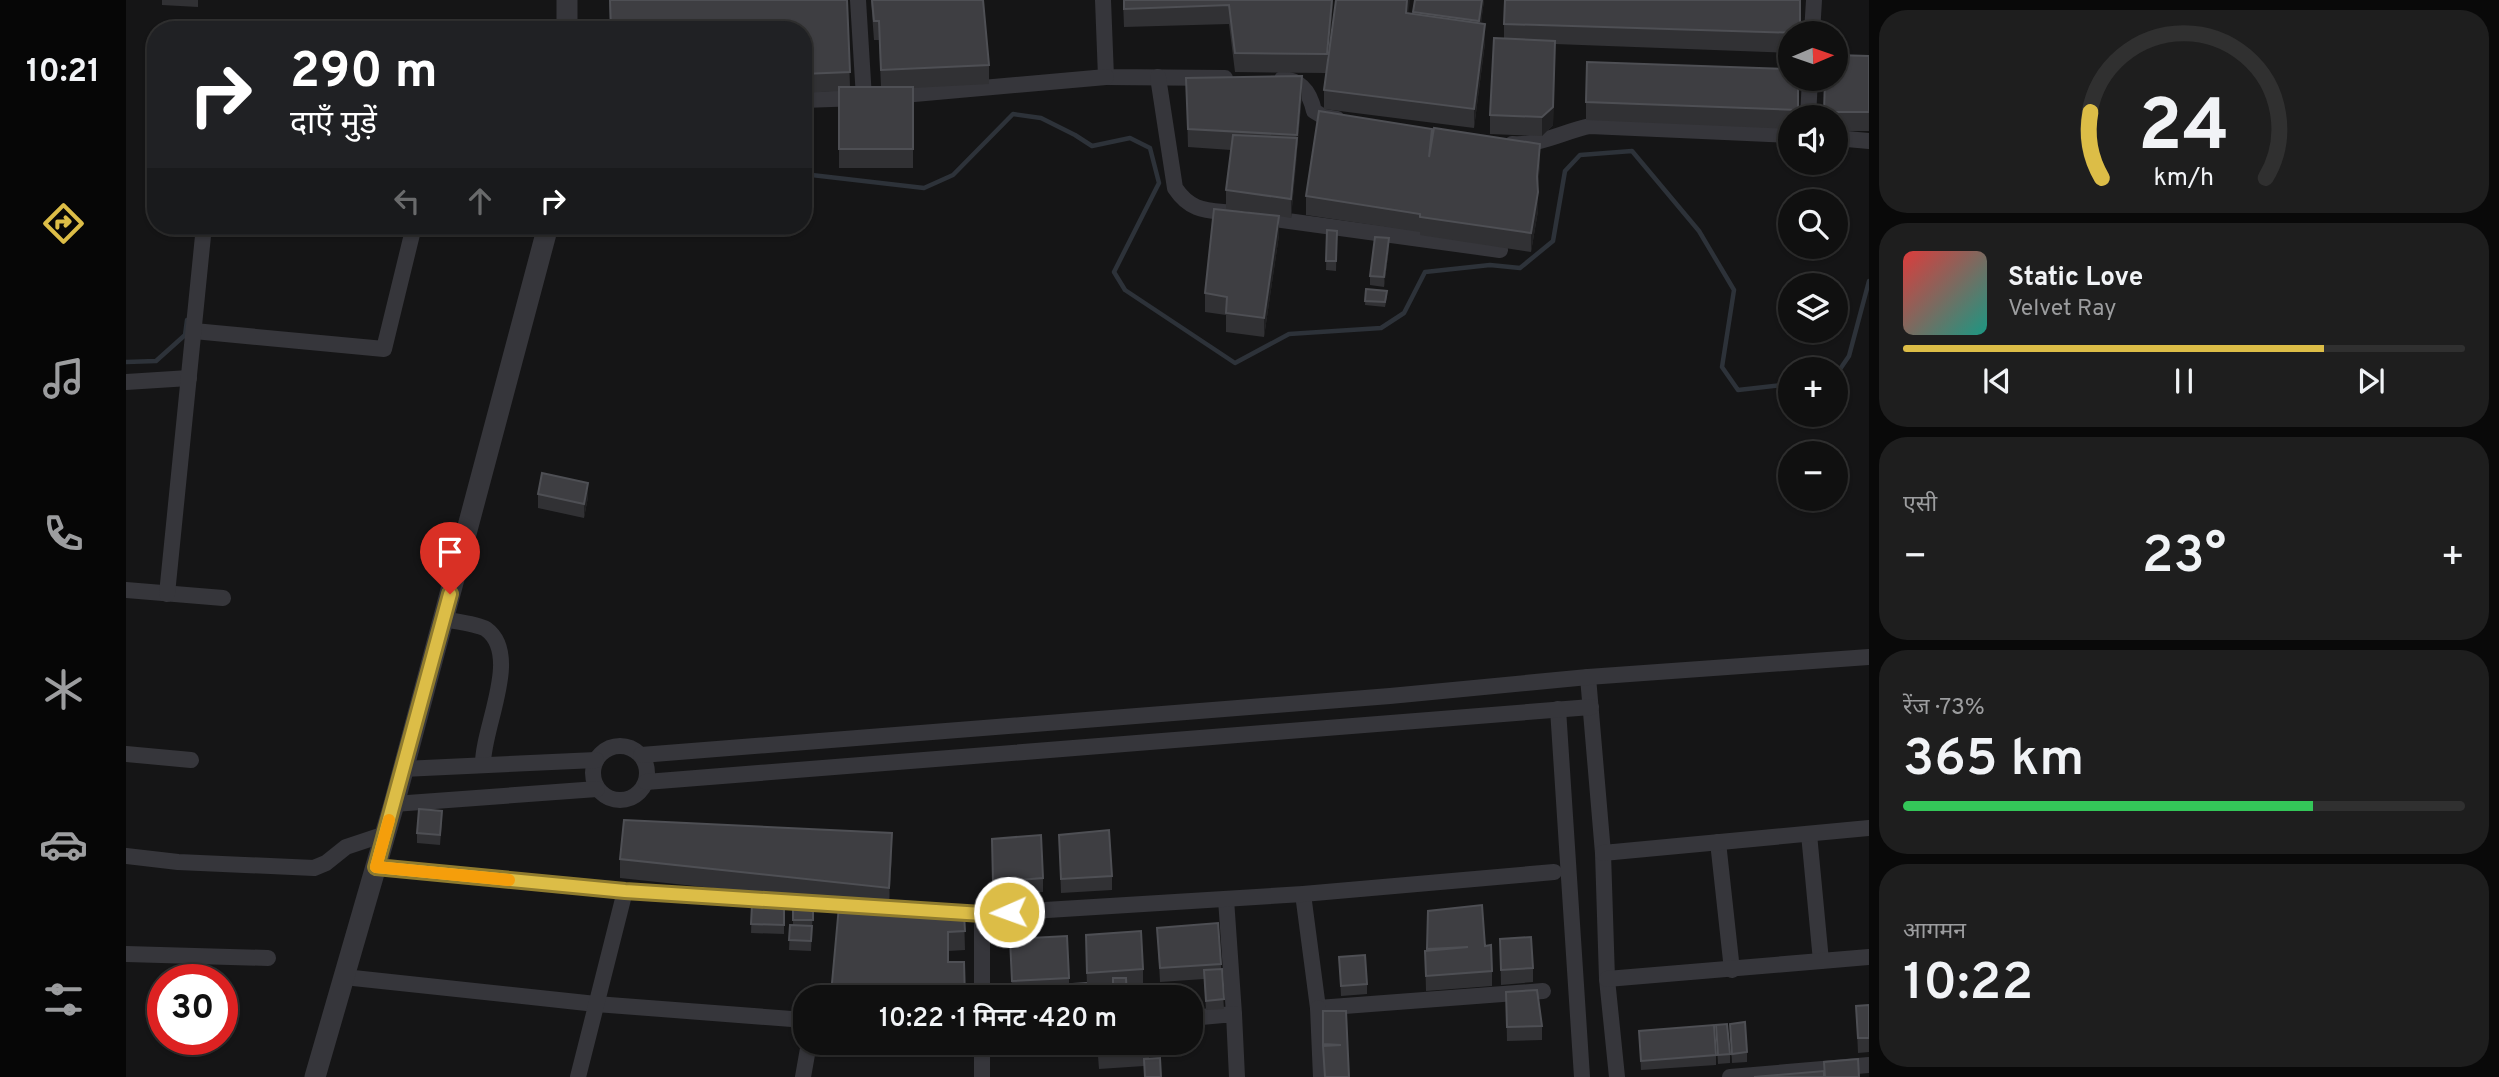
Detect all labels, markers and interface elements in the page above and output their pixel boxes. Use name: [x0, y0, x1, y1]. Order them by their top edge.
north arrow: [1778, 21, 1848, 91]
map controls: [1778, 21, 1848, 511]
text: 290 m: [290, 43, 438, 105]
icon: right: [175, 49, 266, 140]
text: 10:21: [26, 53, 100, 93]
text: 24: [2138, 84, 2230, 176]
text: दाएँ मुड़ें: [290, 105, 377, 145]
button: sound: [1778, 105, 1848, 175]
text: km/h: [2154, 163, 2214, 195]
icon: left: [388, 182, 426, 220]
icon: ahead: [461, 182, 499, 220]
icon: right: [534, 182, 572, 220]
button: search: [1778, 189, 1848, 259]
icon: directions: [39, 199, 88, 248]
text: Static Love: [2008, 262, 2143, 295]
button: layers: [1778, 273, 1848, 343]
text: Velvet Ray: [2008, 295, 2116, 324]
icon: music: [39, 354, 88, 403]
button: +: [1778, 357, 1848, 427]
icon: previous: [1978, 362, 2016, 400]
icon: pause: [2165, 362, 2203, 400]
icon: next: [2352, 362, 2390, 400]
button: −: [1778, 441, 1848, 511]
text: एसी: [1903, 491, 1937, 520]
icon: phone: [39, 509, 88, 558]
pin: [420, 522, 480, 594]
text: 23°: [2142, 525, 2226, 591]
icon: arrive: [431, 533, 469, 571]
text: −: [1903, 534, 1928, 583]
text: +: [2440, 534, 2465, 583]
icon: climate: [39, 665, 88, 714]
text: रेंज · 73%: [1903, 694, 1985, 723]
text: 365 km: [1903, 728, 2084, 794]
icon: car: [39, 820, 88, 869]
position arrow: [972, 875, 1046, 949]
text: आगमन: [1903, 918, 1966, 947]
text: 10:22: [1903, 952, 2033, 1018]
speed limit sign: 30: [147, 964, 238, 1055]
icon: filters: [39, 975, 88, 1024]
text: 10:22 · 1 मिनट · 420 m: [879, 1003, 1117, 1036]

